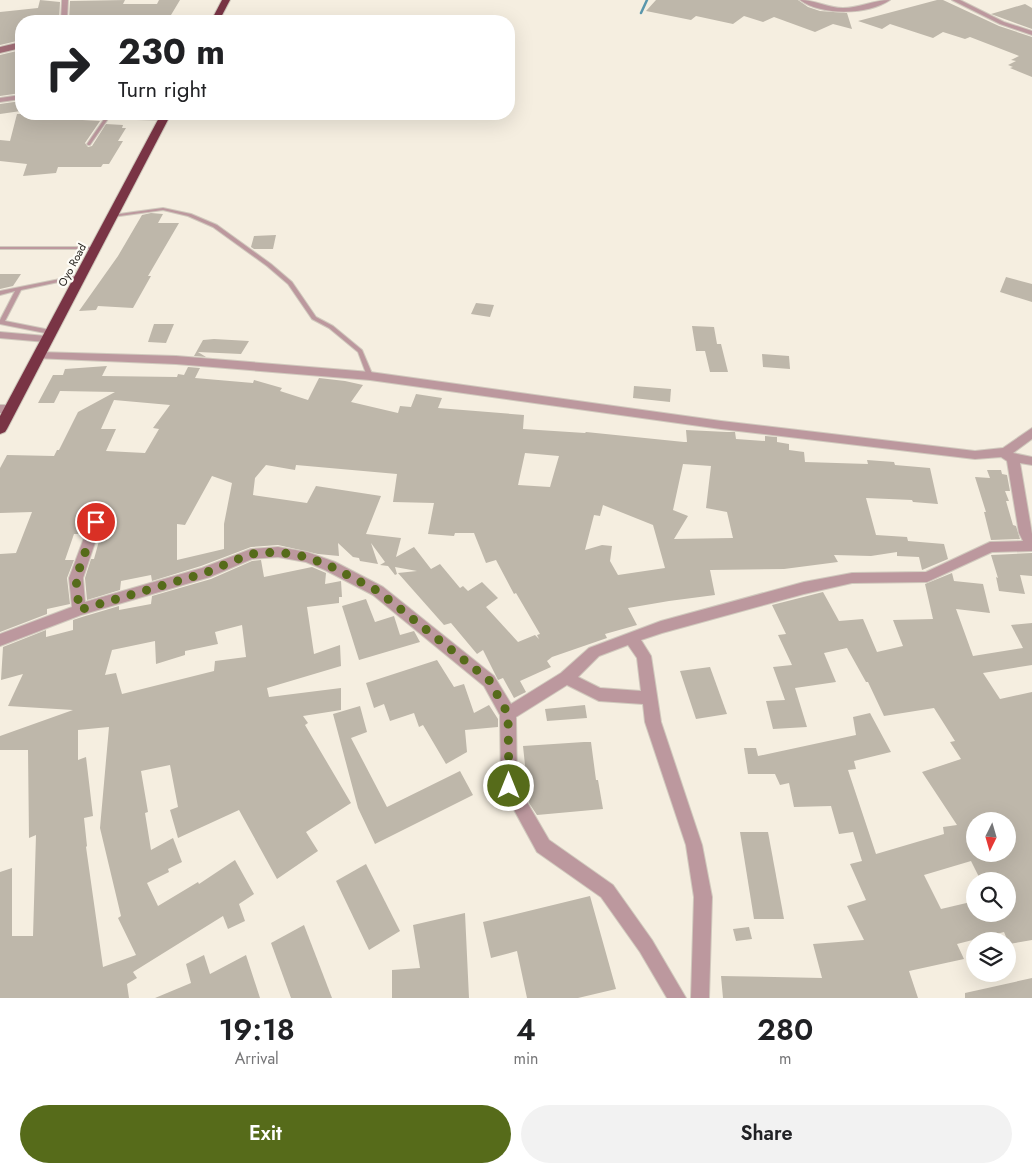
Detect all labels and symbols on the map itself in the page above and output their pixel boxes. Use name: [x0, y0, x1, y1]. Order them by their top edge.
street label: Oyo Road: [54, 241, 90, 289]
pin: [75, 501, 117, 543]
position arrow: [482, 759, 534, 811]
north arrow: [966, 812, 1016, 862]

